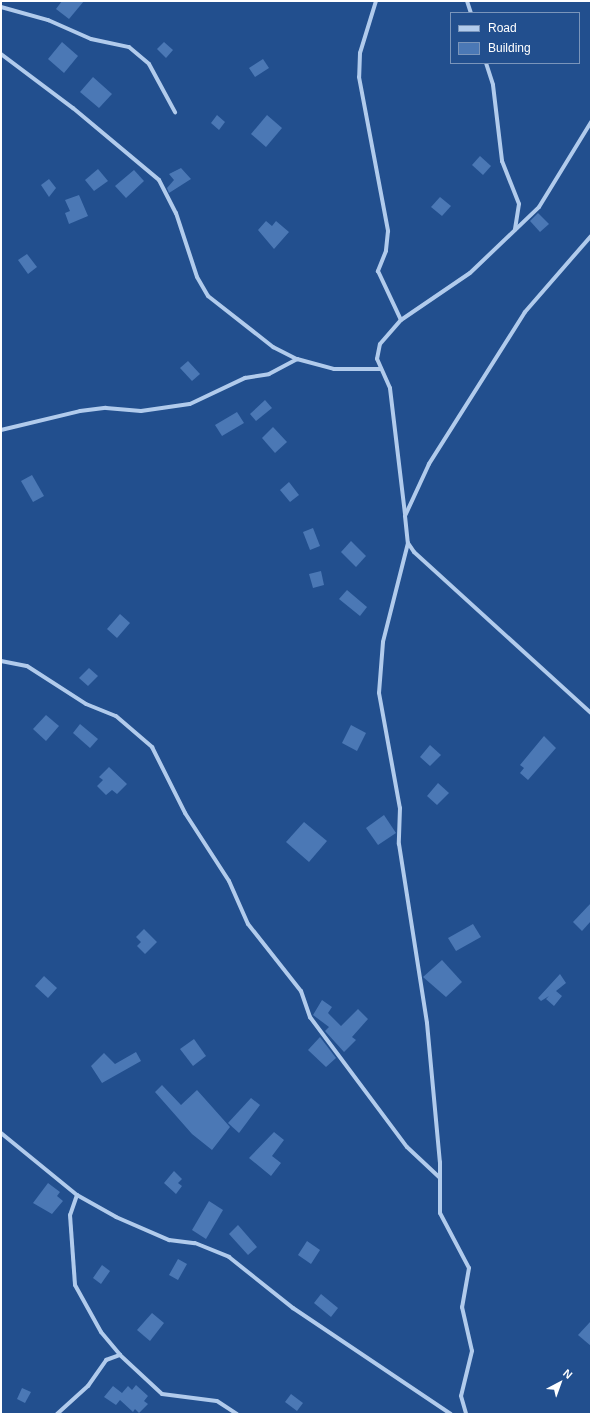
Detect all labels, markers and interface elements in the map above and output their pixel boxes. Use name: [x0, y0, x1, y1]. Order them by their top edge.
legend: [450, 12, 580, 64]
text: Road: [488, 21, 517, 35]
text: Building: [488, 41, 531, 55]
north arrow: [540, 1363, 580, 1403]
text: N: [561, 1367, 575, 1381]

